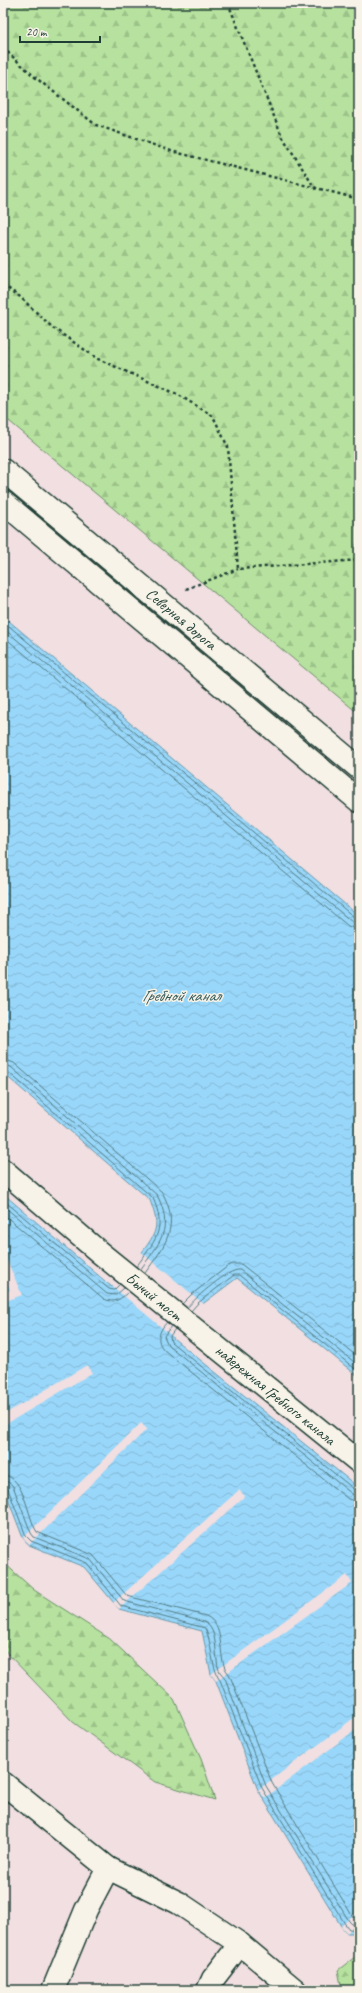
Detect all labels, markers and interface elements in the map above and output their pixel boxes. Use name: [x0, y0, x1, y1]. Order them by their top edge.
scale bar: [20, 18, 100, 44]
text: 20 m: [26, 24, 48, 40]
street label: Северная дорога: [142, 584, 221, 655]
water label: Гребной канал: [142, 985, 223, 1006]
street label: Бычий мост: [122, 1268, 187, 1326]
street label: набережная Гребного канала: [211, 1340, 340, 1451]

